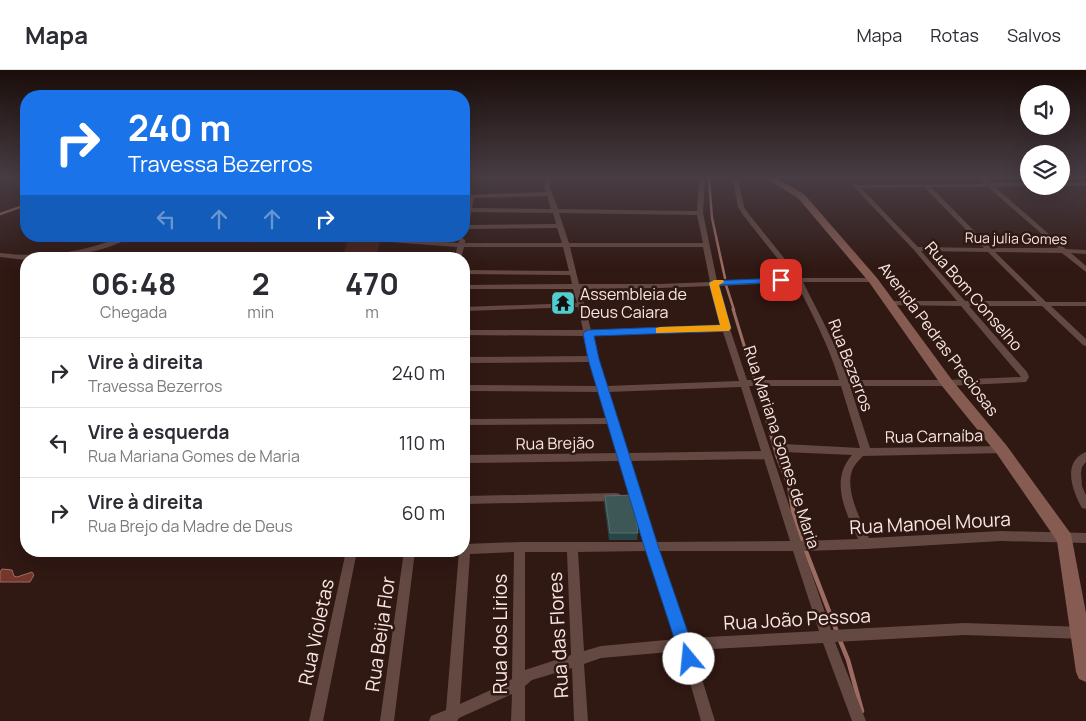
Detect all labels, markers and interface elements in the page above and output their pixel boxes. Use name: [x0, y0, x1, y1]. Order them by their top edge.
text: Mapa: [25, 18, 88, 51]
text: Mapa: [856, 23, 902, 47]
text: Rotas: [930, 23, 979, 47]
text: Salvos: [1007, 23, 1061, 47]
map controls: [1020, 85, 1070, 195]
button: sound: [1020, 85, 1070, 135]
text: 240 m: [128, 104, 231, 152]
icon: right: [45, 110, 110, 175]
button: layers: [1020, 145, 1070, 195]
text: Travessa Bezerros: [128, 149, 313, 179]
icon: left: [152, 205, 180, 233]
icon: ahead: [205, 205, 233, 233]
icon: ahead: [258, 205, 286, 233]
icon: right: [311, 205, 339, 233]
street label: Rua julia Gomes: [965, 228, 1067, 248]
street label: Rua Bom Conselho: [920, 236, 1028, 356]
street label: Avenida Pedras Preciosas: [874, 257, 1004, 421]
pin: [760, 259, 802, 301]
text: 06:48: [91, 263, 176, 304]
text: 2: [252, 263, 270, 304]
text: 470: [345, 263, 399, 304]
icon: arrive: [767, 266, 795, 294]
place label: Assembleia de Deus Caiara: [580, 283, 687, 323]
temple icon: Assembleia de Deus Caiara: [550, 290, 576, 316]
text: Chegada: [100, 301, 167, 323]
text: min: [247, 301, 274, 323]
text: m: [365, 301, 379, 323]
street label: Rua Bezerros: [823, 316, 879, 414]
street label: Rua Mariana Gomes de Maria: [739, 343, 825, 551]
text: Vire à direita: [88, 349, 203, 375]
icon: right: [45, 359, 73, 387]
text: 240 m: [392, 360, 445, 386]
text: Travessa Bezerros: [88, 375, 222, 397]
text: Vire à esquerda: [88, 419, 229, 445]
street label: Rua Carnaíba: [885, 424, 983, 448]
icon: left: [45, 429, 73, 457]
text: 110 m: [399, 430, 445, 456]
street label: Rua Brejão: [515, 431, 595, 455]
text: Rua Mariana Gomes de Maria: [88, 445, 300, 467]
text: Vire à direita: [88, 489, 203, 515]
icon: right: [45, 499, 73, 527]
text: 60 m: [402, 500, 445, 526]
street label: Rua Manoel Moura: [849, 506, 1011, 540]
text: Rua Brejo da Madre de Deus: [88, 515, 293, 537]
street label: Rua das Flores: [542, 571, 574, 699]
street label: Rua dos Lirios: [487, 574, 513, 694]
street label: Rua Beija Flor: [359, 575, 401, 693]
street label: Rua Violetas: [292, 576, 340, 688]
street label: Rua João Pessoa: [723, 602, 871, 636]
position arrow: [662, 632, 714, 684]

